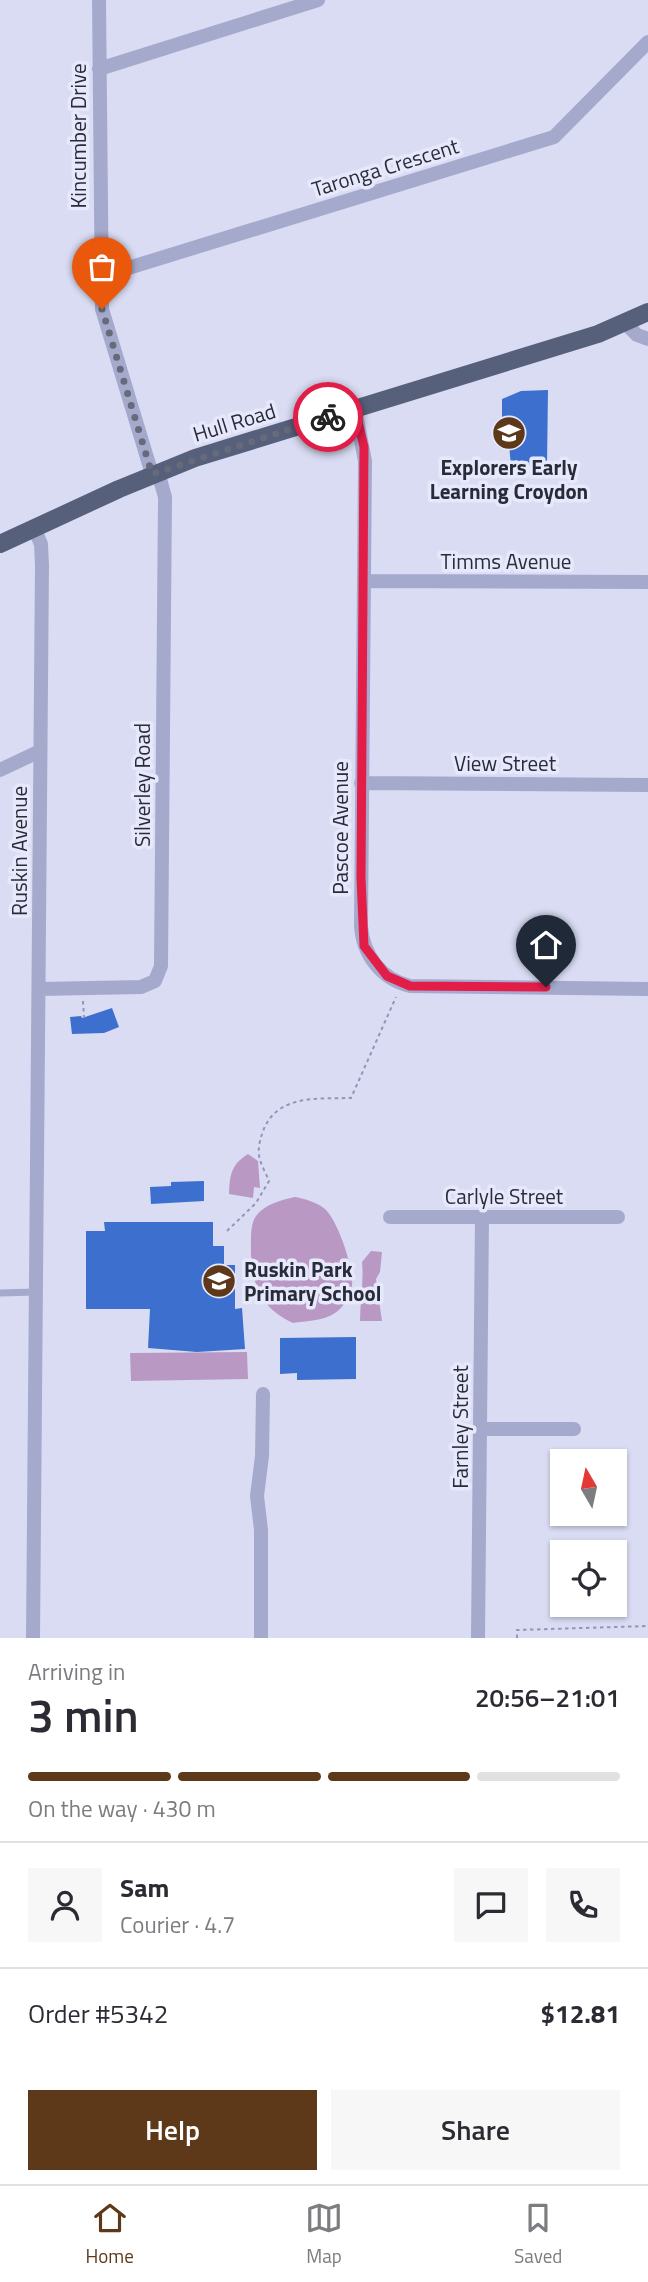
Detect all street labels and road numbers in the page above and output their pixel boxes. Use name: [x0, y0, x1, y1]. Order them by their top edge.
street label: Kincumber Drive: [62, 63, 94, 209]
street label: Taronga Crescent: [308, 129, 463, 205]
street label: Hull Road: [189, 394, 279, 450]
street label: Timms Avenue: [441, 545, 571, 577]
street label: Silverley Road: [126, 723, 158, 847]
street label: View Street: [454, 747, 557, 779]
street label: Pascoe Avenue: [324, 761, 356, 895]
street label: Ruskin Avenue: [3, 786, 35, 916]
street label: Carlyle Street: [445, 1180, 564, 1212]
street label: Farnley Street: [444, 1365, 476, 1489]

